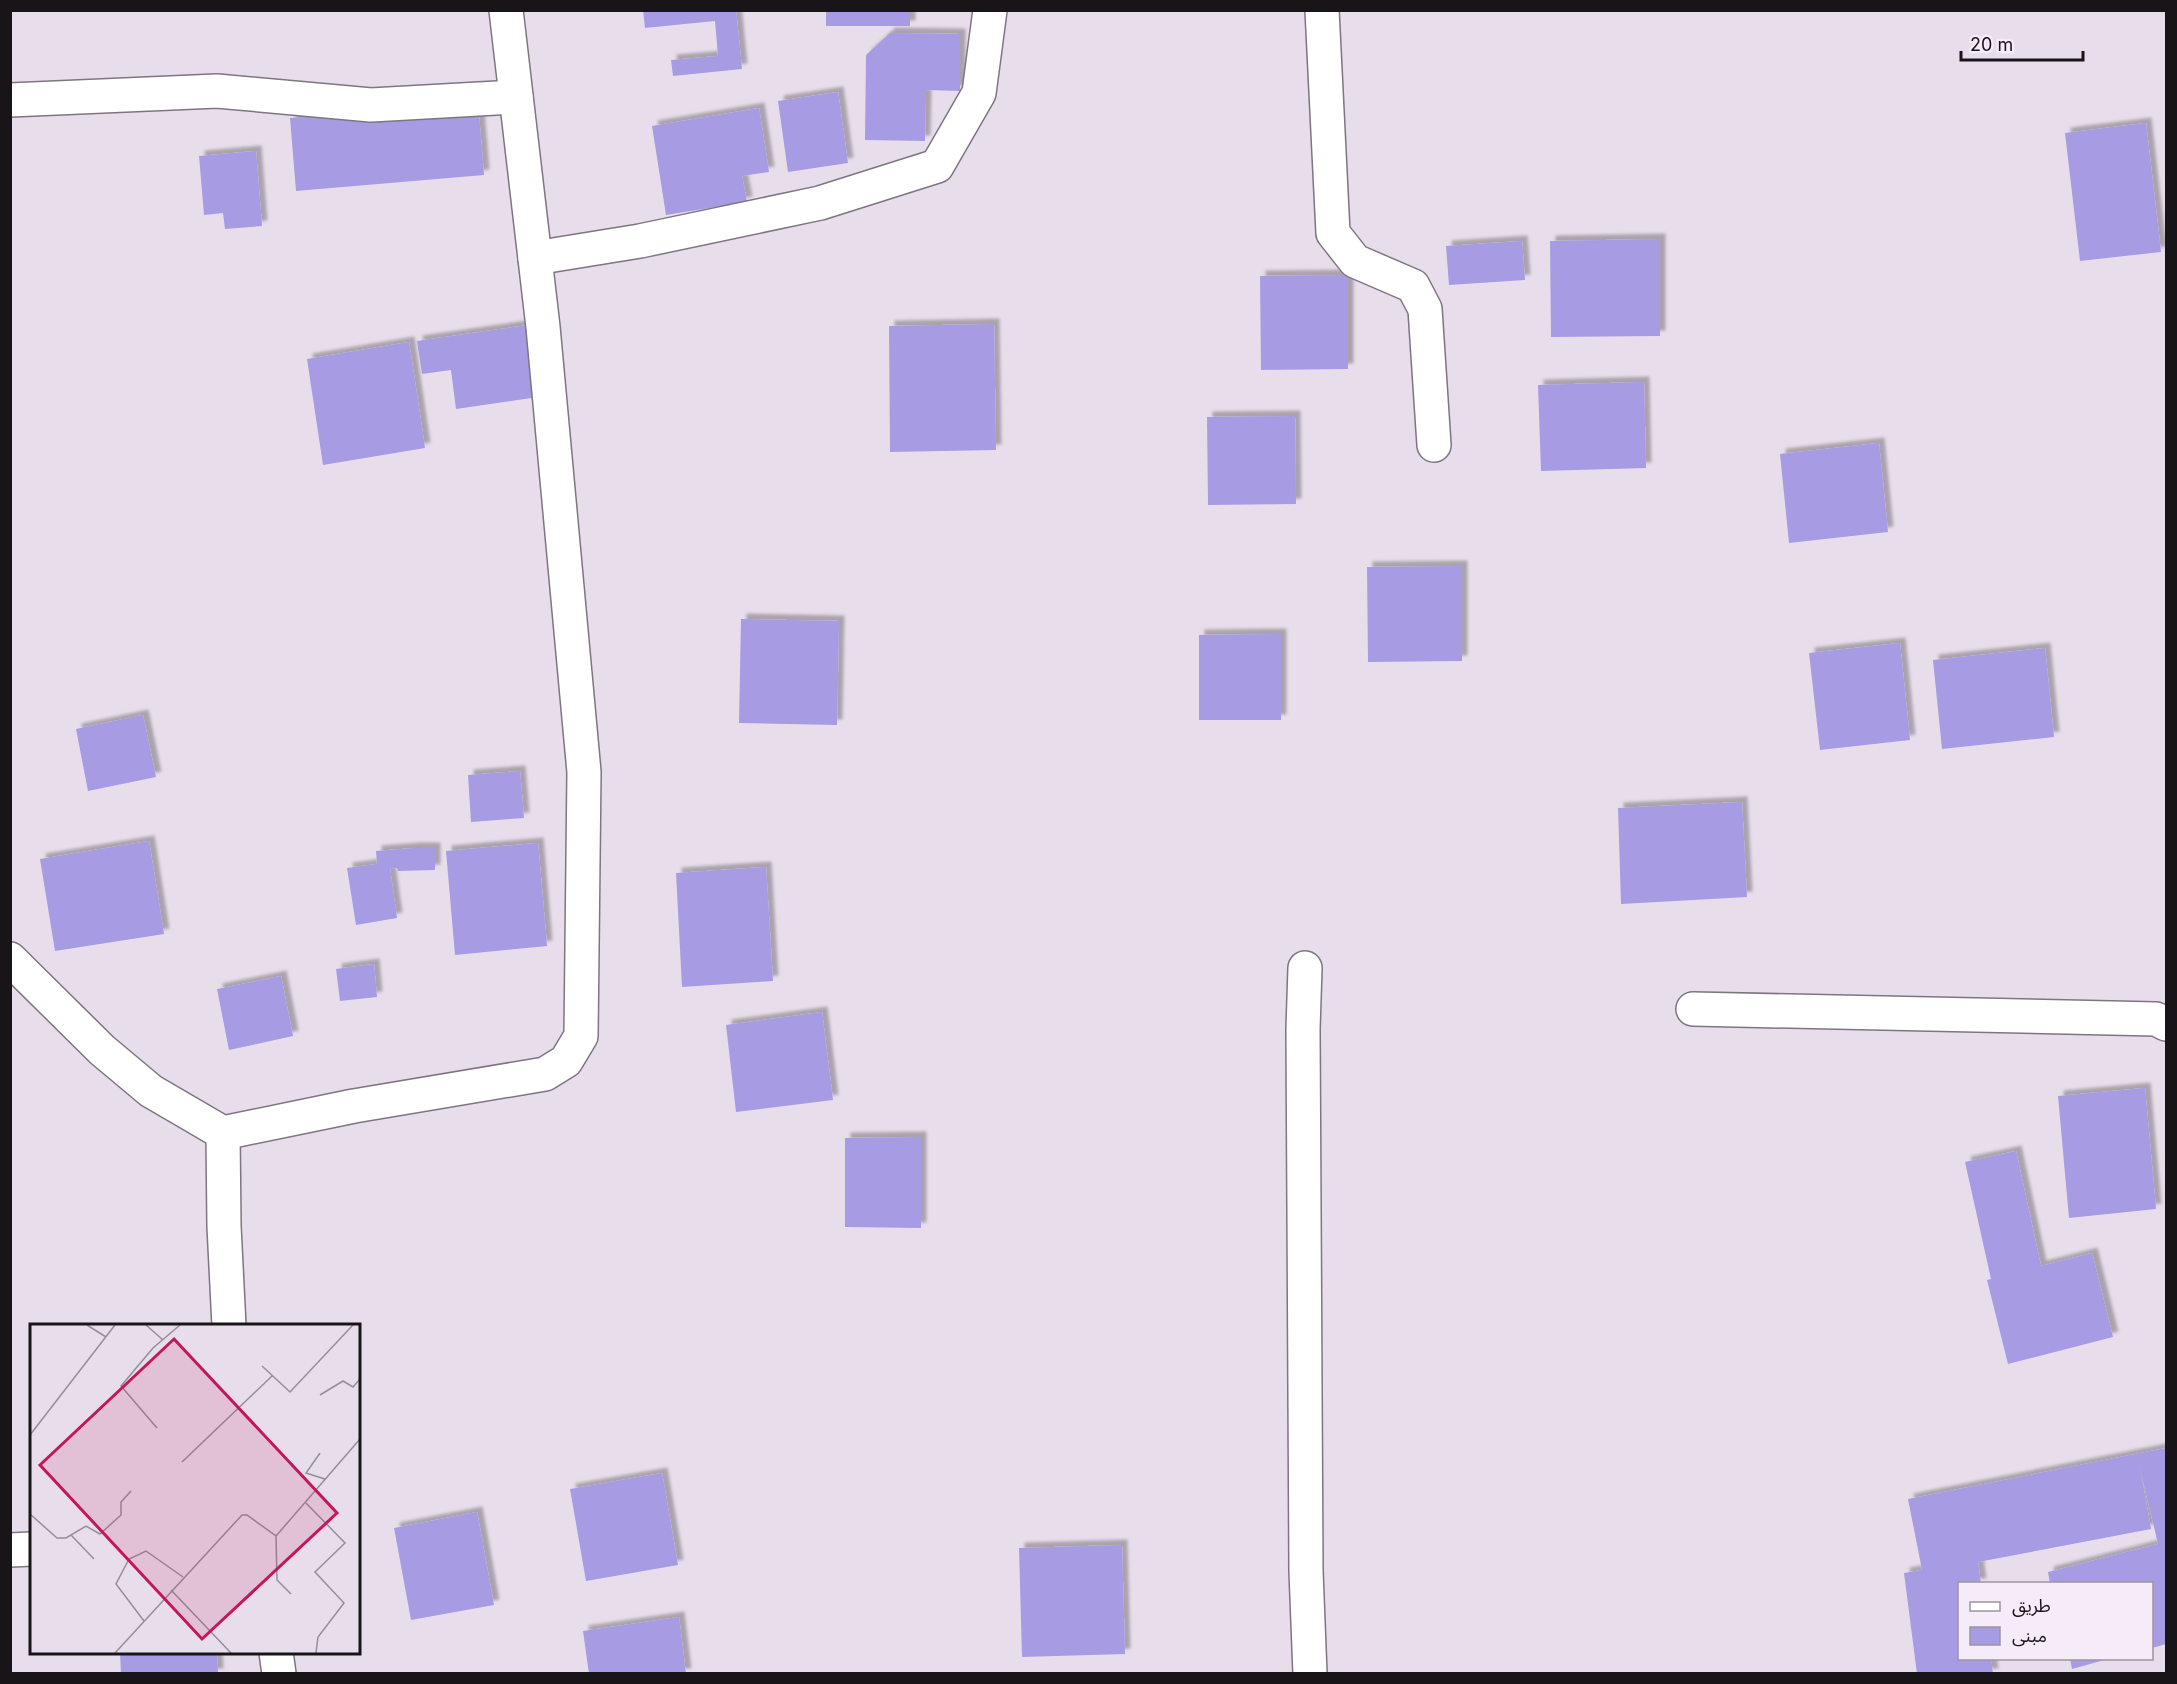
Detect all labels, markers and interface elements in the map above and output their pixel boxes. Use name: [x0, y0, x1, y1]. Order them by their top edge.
scale bar: [1961, 24, 2082, 62]
text: 20 m: [1970, 34, 2013, 55]
inset map: [30, 1324, 360, 1654]
legend: [1958, 1582, 2153, 1660]
text: طريق: [2012, 1595, 2051, 1617]
text: مبنى: [2012, 1625, 2047, 1647]

